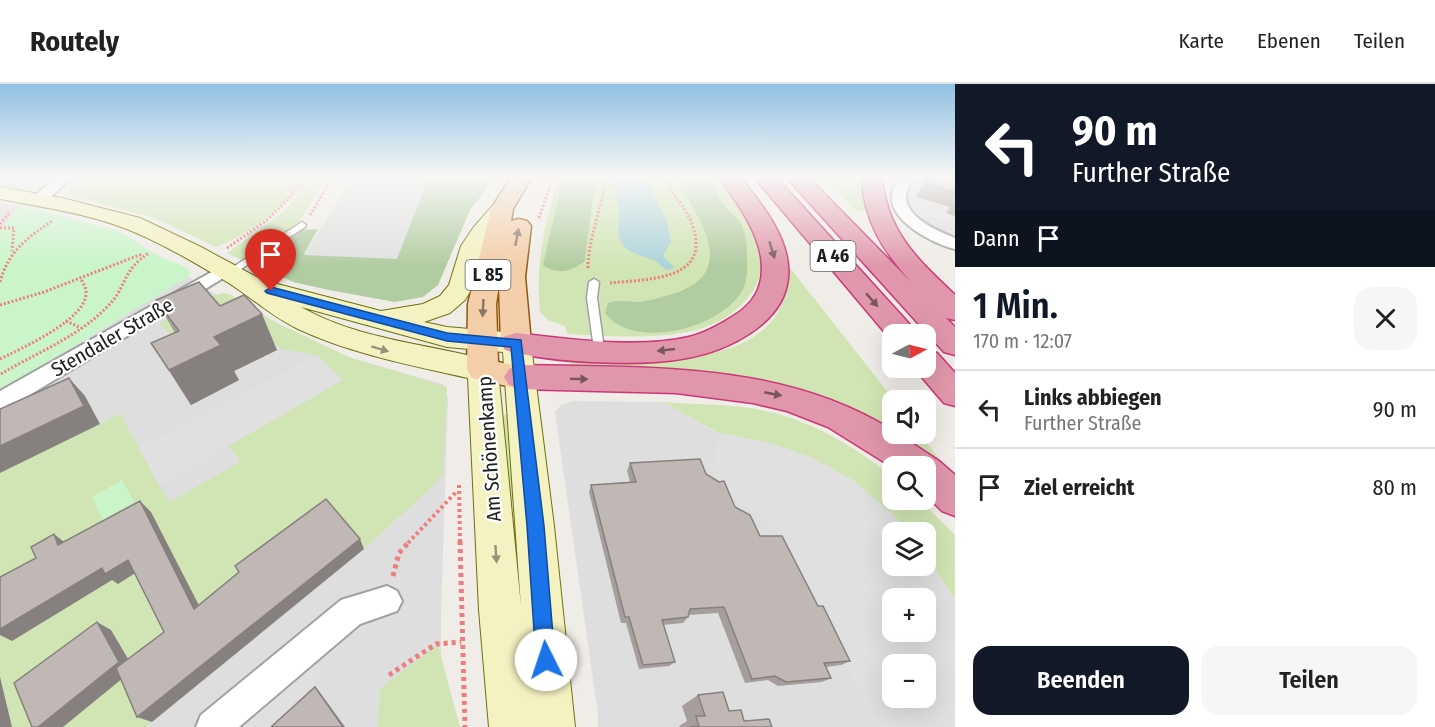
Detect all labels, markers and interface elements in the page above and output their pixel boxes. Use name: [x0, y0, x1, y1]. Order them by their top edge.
text: Routely: [30, 25, 119, 58]
text: Karte: [1178, 28, 1224, 54]
text: Ebenen: [1257, 28, 1321, 54]
text: Teilen: [1354, 28, 1405, 54]
text: 90 m: [1072, 106, 1157, 156]
icon: left: [973, 108, 1051, 186]
text: Further Straße: [1072, 157, 1230, 189]
icon: arrive: [1032, 222, 1065, 255]
text: Dann: [973, 225, 1020, 252]
one-way arrow: [513, 227, 522, 246]
pin: [245, 229, 296, 291]
icon: arrive: [254, 238, 287, 271]
one-way arrow: [768, 241, 777, 259]
road number: A 46: [810, 241, 856, 271]
road number: L 85: [466, 260, 510, 290]
text: 1 Min.: [973, 284, 1058, 328]
button: close: [1354, 287, 1417, 350]
street label: Stendaler Straße: [47, 292, 177, 382]
one-way arrow: [865, 292, 878, 307]
one-way arrow: [479, 298, 488, 317]
north arrow: [882, 324, 936, 378]
map controls: [882, 324, 936, 708]
text: 170 m · 12:07: [973, 329, 1072, 353]
one-way arrow: [371, 345, 389, 354]
one-way arrow: [656, 345, 675, 355]
one-way arrow: [569, 374, 588, 384]
street label: Am Schönenkamp: [472, 375, 506, 523]
text: Links abbiegen: [1024, 384, 1162, 411]
one-way arrow: [763, 390, 782, 399]
button: sound: [882, 390, 936, 444]
icon: left: [973, 393, 1006, 426]
text: 90 m: [1373, 396, 1417, 423]
text: Further Straße: [1024, 411, 1141, 435]
button: search: [882, 456, 936, 510]
icon: arrive: [973, 471, 1006, 504]
text: Ziel erreicht: [1024, 474, 1135, 501]
text: 80 m: [1372, 474, 1417, 501]
button: layers: [882, 522, 936, 576]
one-way arrow: [491, 544, 500, 563]
button: +: [882, 588, 936, 642]
position arrow: [514, 628, 578, 692]
button: Beenden: [973, 646, 1189, 715]
button: Teilen: [1201, 646, 1417, 715]
button: −: [882, 654, 936, 708]

